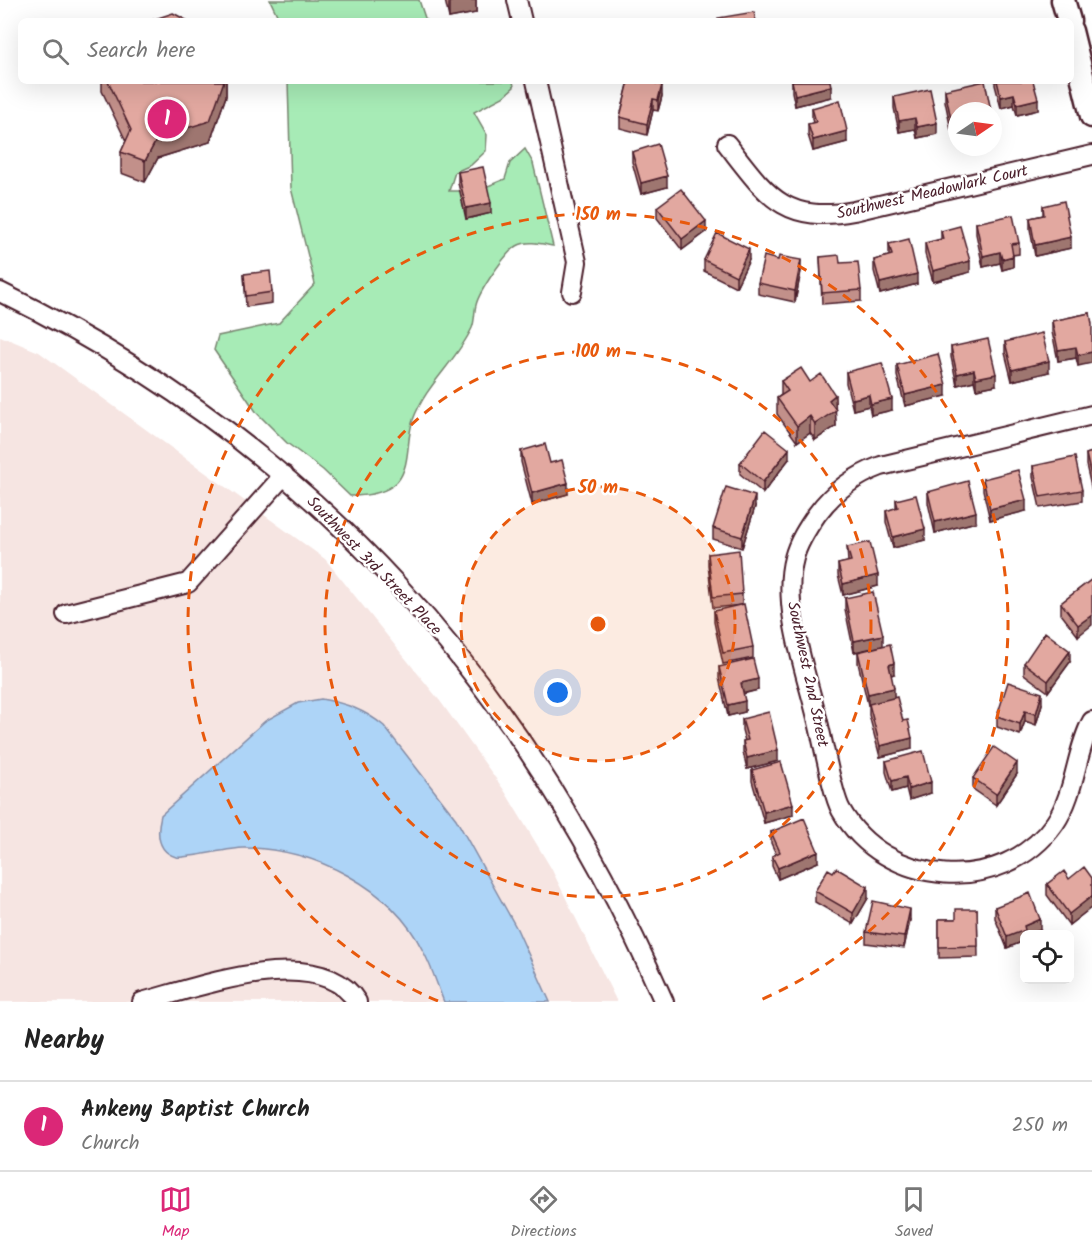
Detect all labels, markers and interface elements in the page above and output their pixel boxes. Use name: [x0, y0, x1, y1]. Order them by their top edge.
search box: [18, 18, 1074, 84]
text: Search here: [87, 34, 195, 69]
icon: search: [39, 35, 72, 68]
pin: 1: [148, 96, 186, 142]
north arrow: [948, 102, 1002, 156]
street label: Southwest Meadowlark Court: [834, 158, 1031, 227]
text: 150 m: [575, 201, 621, 230]
text: 100 m: [575, 338, 621, 367]
text: 50 m: [577, 474, 618, 503]
street label: Southwest 3rd Street Place: [300, 491, 447, 642]
street label: Southwest 2nd Street: [780, 599, 835, 750]
centre of rings: [588, 614, 608, 634]
your location: [543, 678, 572, 707]
map controls: [1020, 930, 1074, 984]
button: locate: [1020, 930, 1074, 984]
text: Nearby: [24, 1020, 104, 1062]
text: Ankeny Baptist Church: [81, 1093, 310, 1128]
text: 1: [40, 1110, 47, 1142]
text: 250 m: [1012, 1110, 1068, 1142]
text: Church: [81, 1128, 140, 1160]
tab: Map: [159, 1183, 192, 1244]
tab: Directions: [510, 1183, 577, 1244]
tab: Saved: [895, 1183, 933, 1244]

